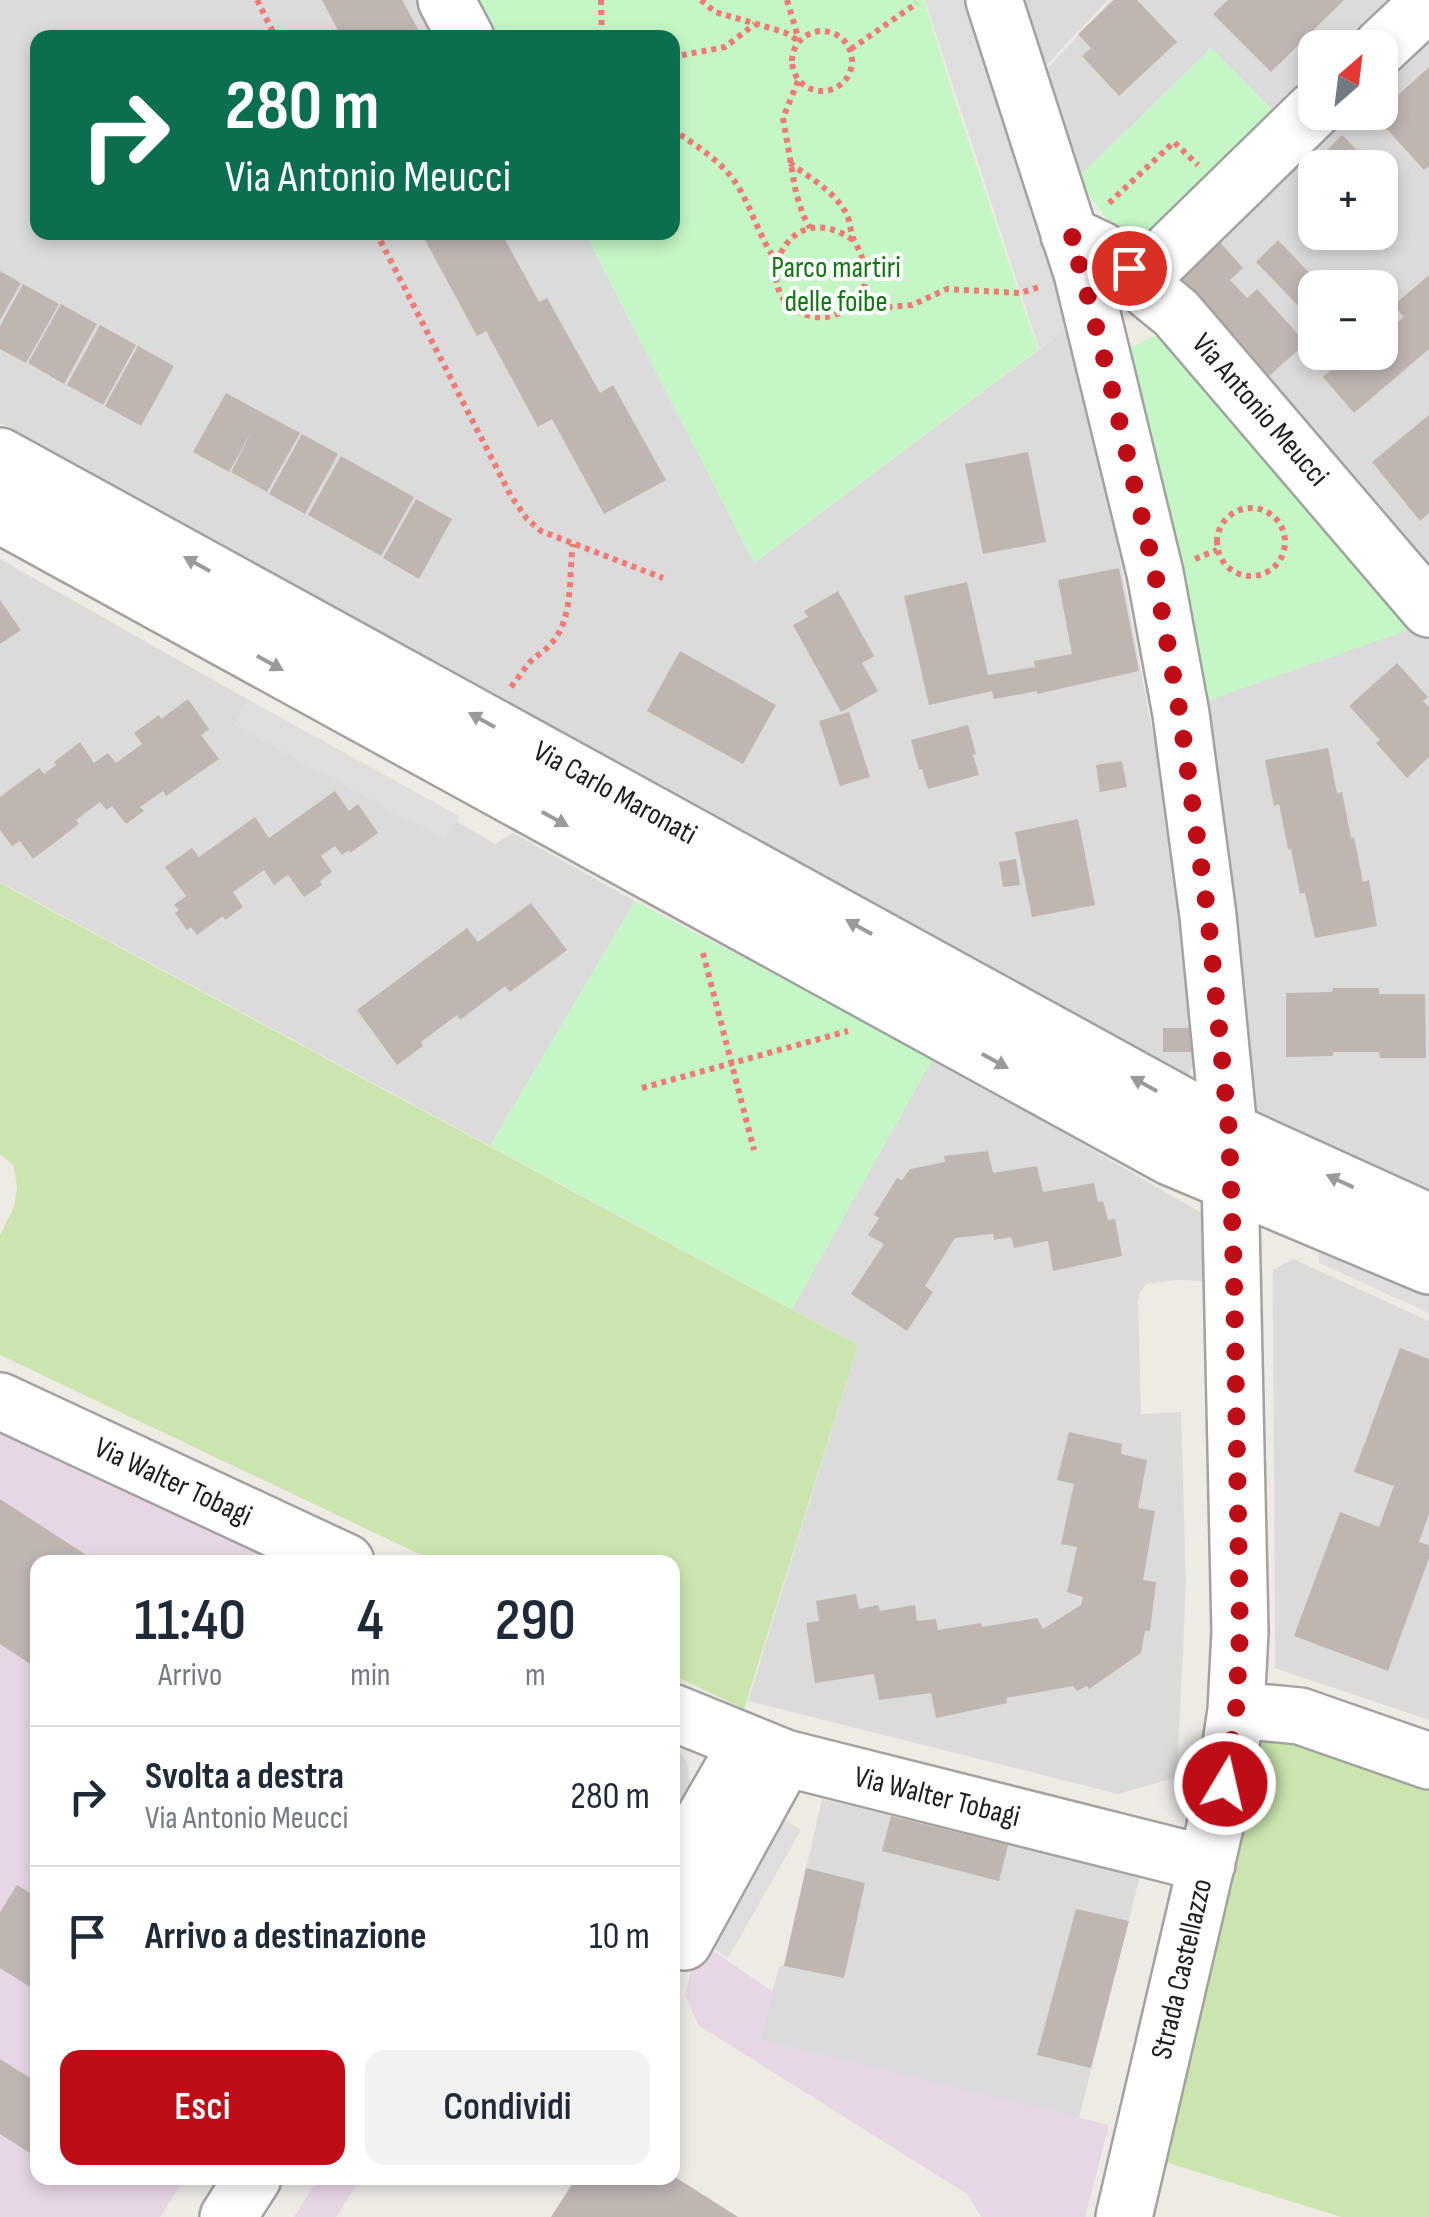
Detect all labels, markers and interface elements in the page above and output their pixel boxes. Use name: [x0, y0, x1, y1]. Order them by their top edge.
north arrow: [1298, 30, 1398, 130]
map controls: [1298, 30, 1398, 370]
text: 280 m: [225, 65, 379, 149]
icon: right: [60, 70, 190, 200]
text: Via Antonio Meucci: [225, 150, 511, 205]
button: +: [1298, 150, 1398, 250]
pin: [1087, 226, 1172, 311]
icon: arrive: [1102, 241, 1157, 296]
park label: Parco martiri delle foibe: [771, 250, 901, 320]
button: −: [1298, 270, 1398, 370]
street label: Via Antonio Meucci: [1184, 326, 1336, 494]
one-way arrow: [183, 555, 211, 573]
one-way arrow: [255, 654, 284, 671]
one-way arrow: [468, 712, 496, 729]
street label: Via Carlo Maronati: [527, 733, 703, 853]
one-way arrow: [540, 811, 569, 828]
one-way arrow: [844, 919, 873, 936]
one-way arrow: [981, 1052, 1010, 1069]
one-way arrow: [1129, 1075, 1158, 1092]
one-way arrow: [1326, 1173, 1355, 1190]
street label: Via Walter Tobagi: [88, 1430, 258, 1534]
text: 11:40: [134, 1585, 246, 1657]
text: 4: [357, 1585, 384, 1657]
text: 290: [495, 1585, 576, 1657]
text: Arrivo: [158, 1656, 222, 1695]
text: min: [350, 1656, 391, 1695]
text: m: [525, 1656, 546, 1695]
position arrow: [1173, 1732, 1277, 1836]
text: Svolta a destra: [145, 1754, 344, 1799]
street label: Via Walter Tobagi: [850, 1759, 1024, 1835]
icon: right: [60, 1769, 115, 1824]
text: 280 m: [570, 1774, 650, 1819]
text: Via Antonio Meucci: [145, 1799, 348, 1838]
street label: Strada Castellazzo: [1144, 1875, 1220, 2063]
icon: arrive: [60, 1909, 115, 1964]
text: Arrivo a destinazione: [145, 1914, 426, 1959]
text: 10 m: [589, 1914, 650, 1959]
button: Esci: [60, 2050, 345, 2165]
button: Condividi: [365, 2050, 650, 2165]

